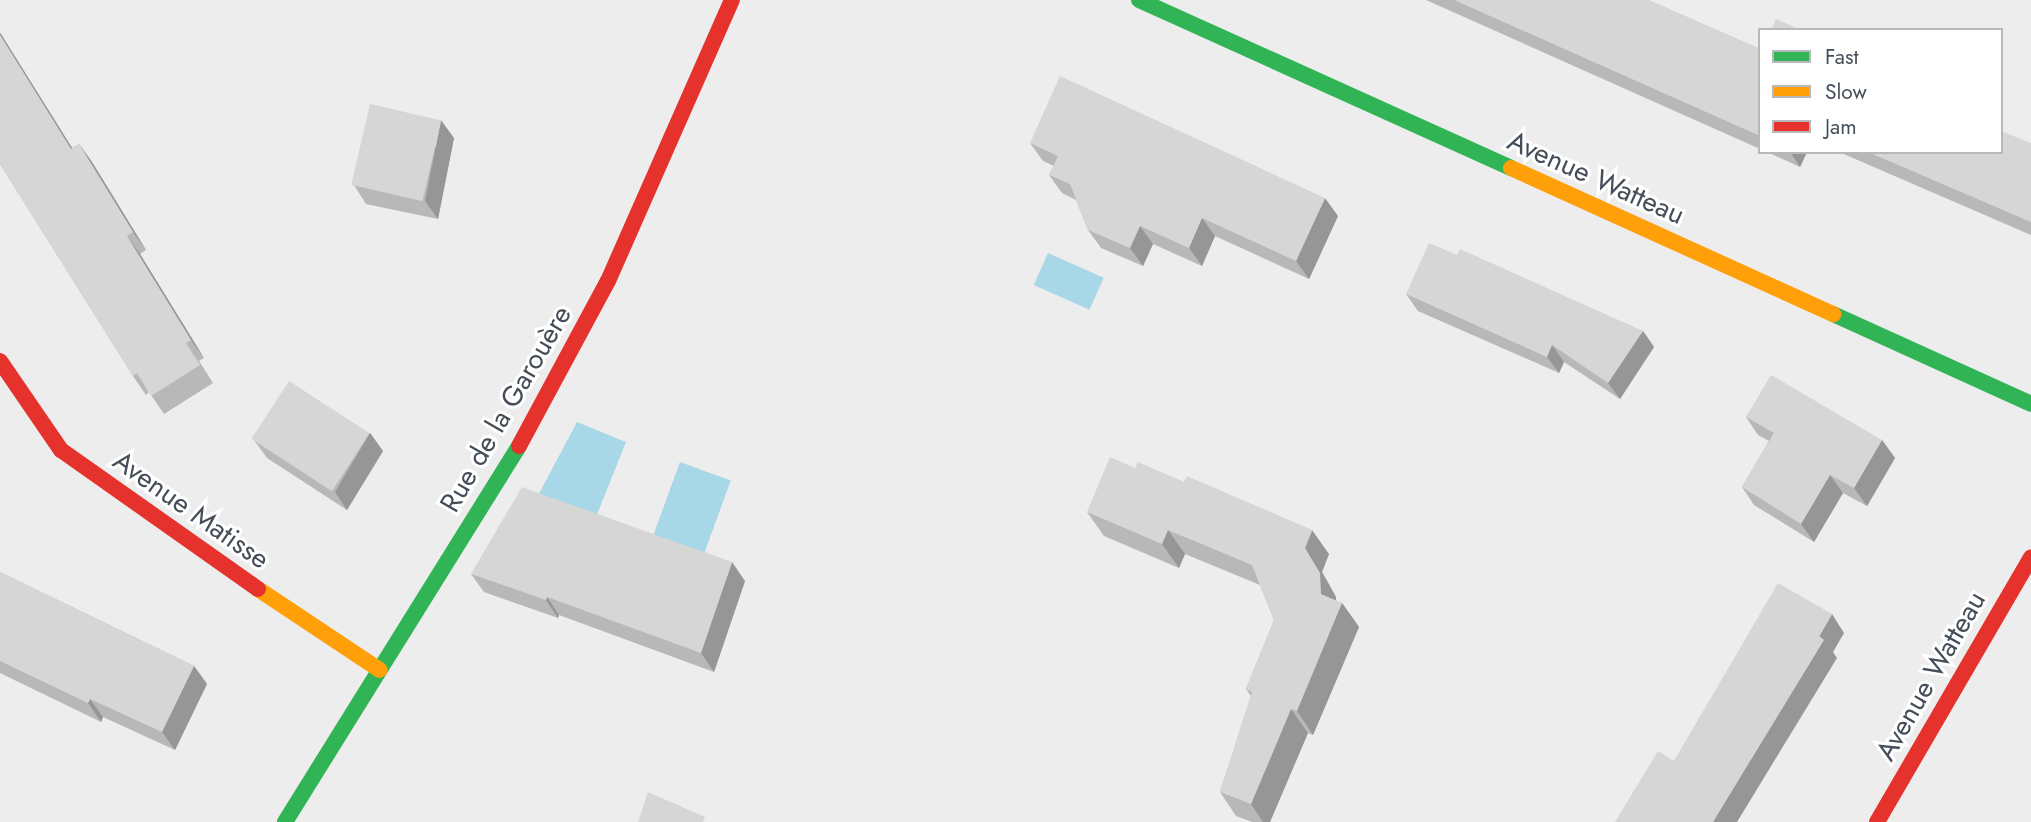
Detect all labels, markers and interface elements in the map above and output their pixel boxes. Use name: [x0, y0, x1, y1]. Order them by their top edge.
legend: [1758, 28, 2003, 154]
text: Fast: [1825, 42, 1858, 72]
text: Slow: [1825, 77, 1867, 107]
text: Jam: [1825, 112, 1857, 142]
street label: Avenue Watteau: [1502, 124, 1690, 232]
street label: Rue de la Garouère: [433, 300, 579, 518]
street label: Avenue Matisse: [107, 444, 275, 576]
street label: Avenue Watteau: [1869, 585, 1993, 767]

